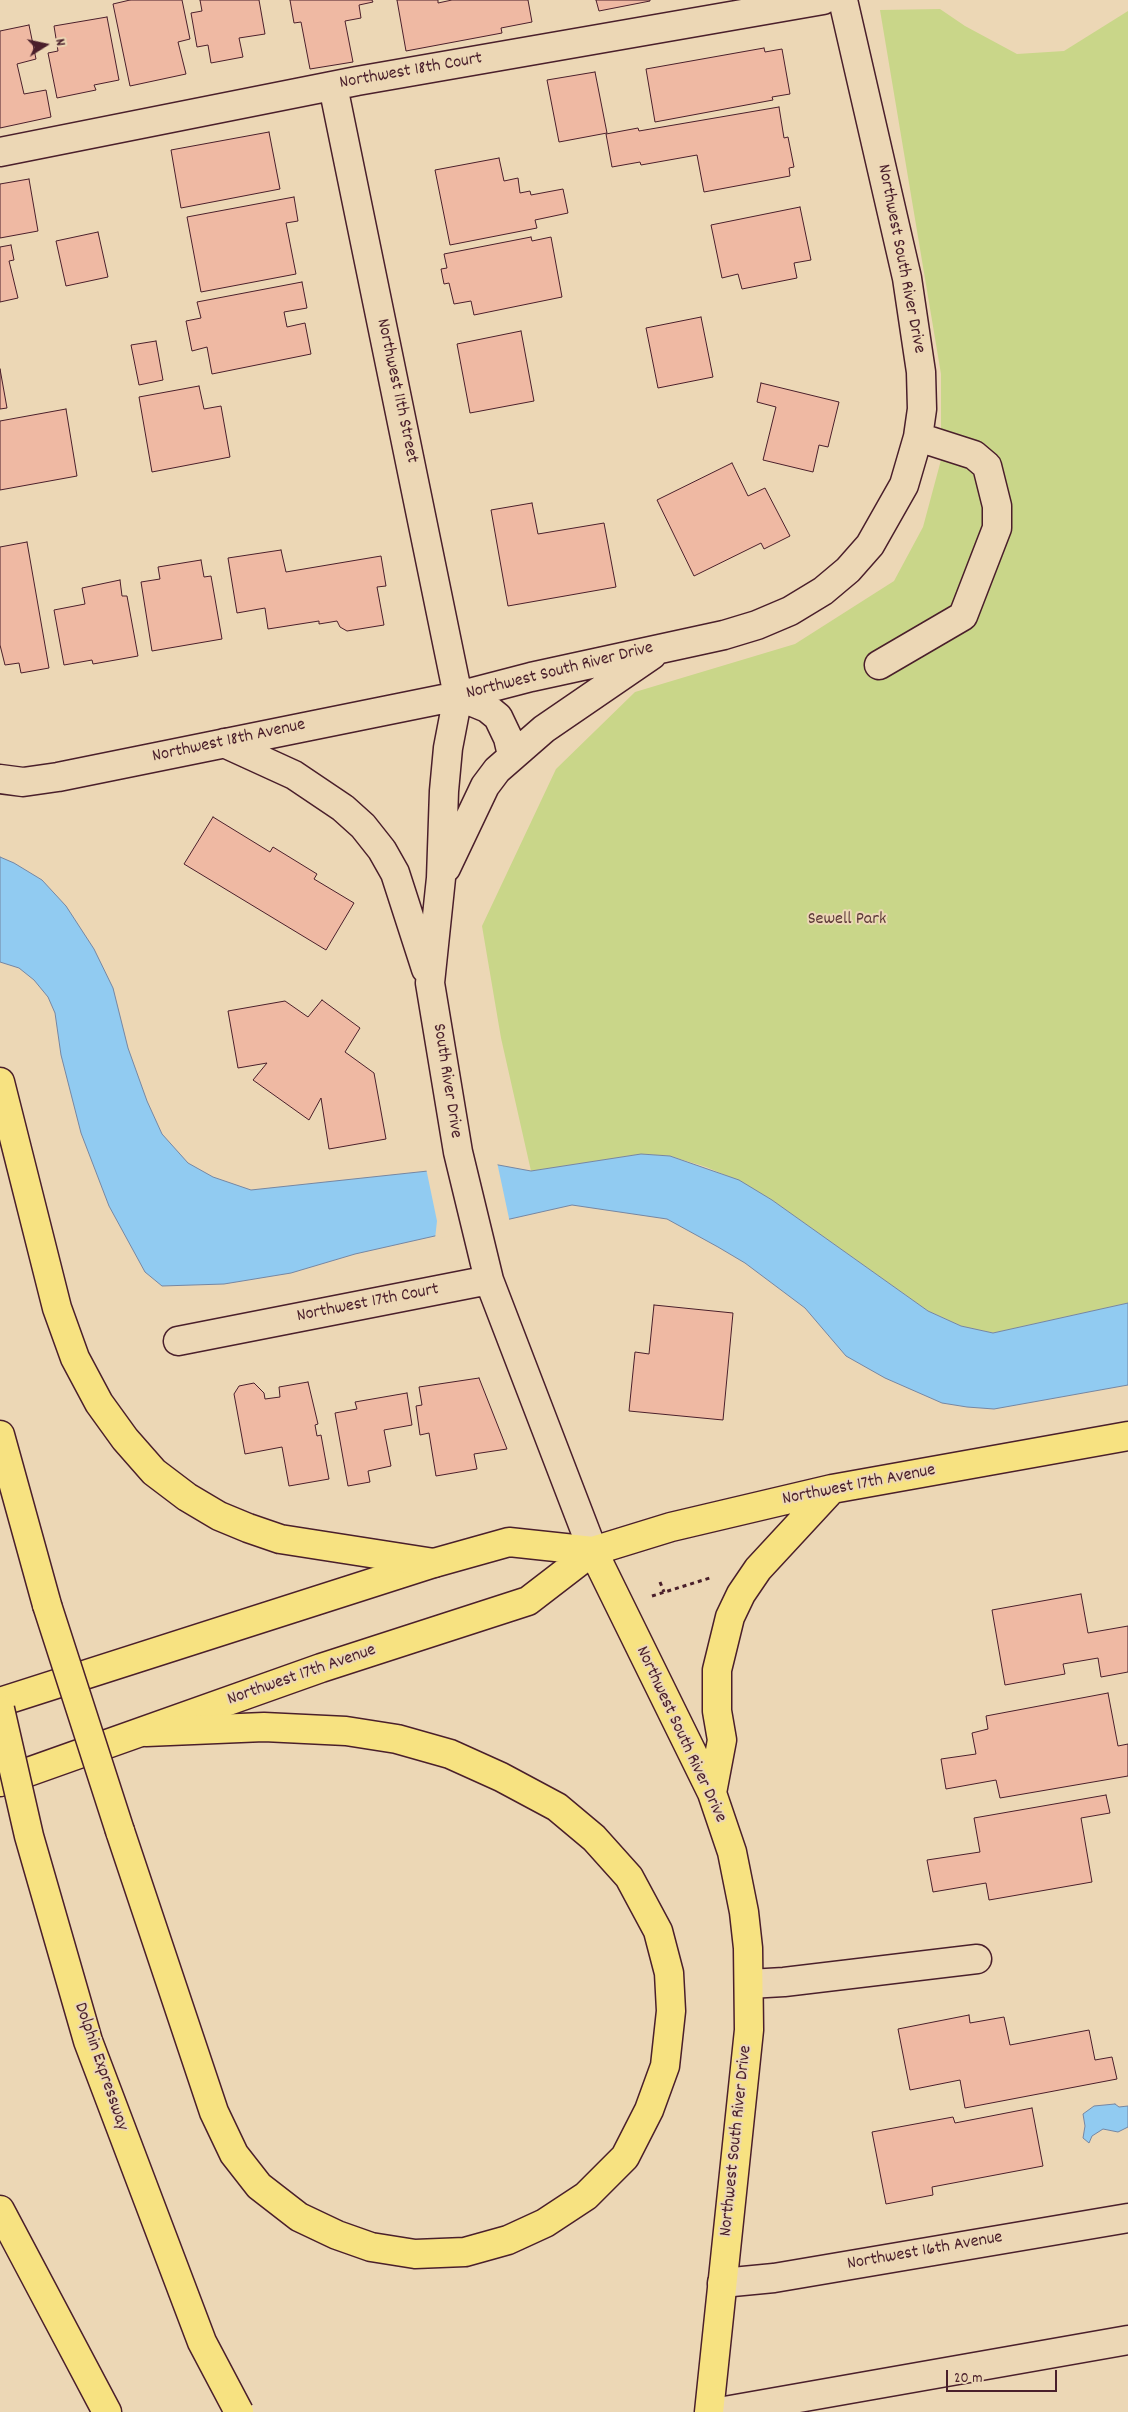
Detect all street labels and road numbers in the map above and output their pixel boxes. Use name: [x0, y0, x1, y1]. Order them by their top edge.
street label: Northwest 18th Court: [338, 49, 484, 95]
street label: Northwest South River Drive: [871, 163, 929, 355]
street label: Northwest 11th Street: [370, 317, 422, 465]
street label: Northwest South River Drive: [464, 638, 656, 706]
street label: Northwest 18th Avenue: [151, 715, 307, 769]
street label: South River Drive: [426, 1022, 466, 1140]
street label: Northwest 17th Court: [295, 1280, 441, 1328]
street label: Northwest 17th Avenue: [781, 1461, 937, 1511]
street label: Northwest 17th Avenue: [225, 1640, 379, 1712]
street label: Northwest South River Drive: [630, 1643, 730, 1827]
street label: Dolphin Expressway: [68, 2000, 132, 2134]
street label: Northwest South River Drive: [716, 2044, 758, 2238]
street label: Northwest 16th Avenue: [846, 2228, 1004, 2276]

